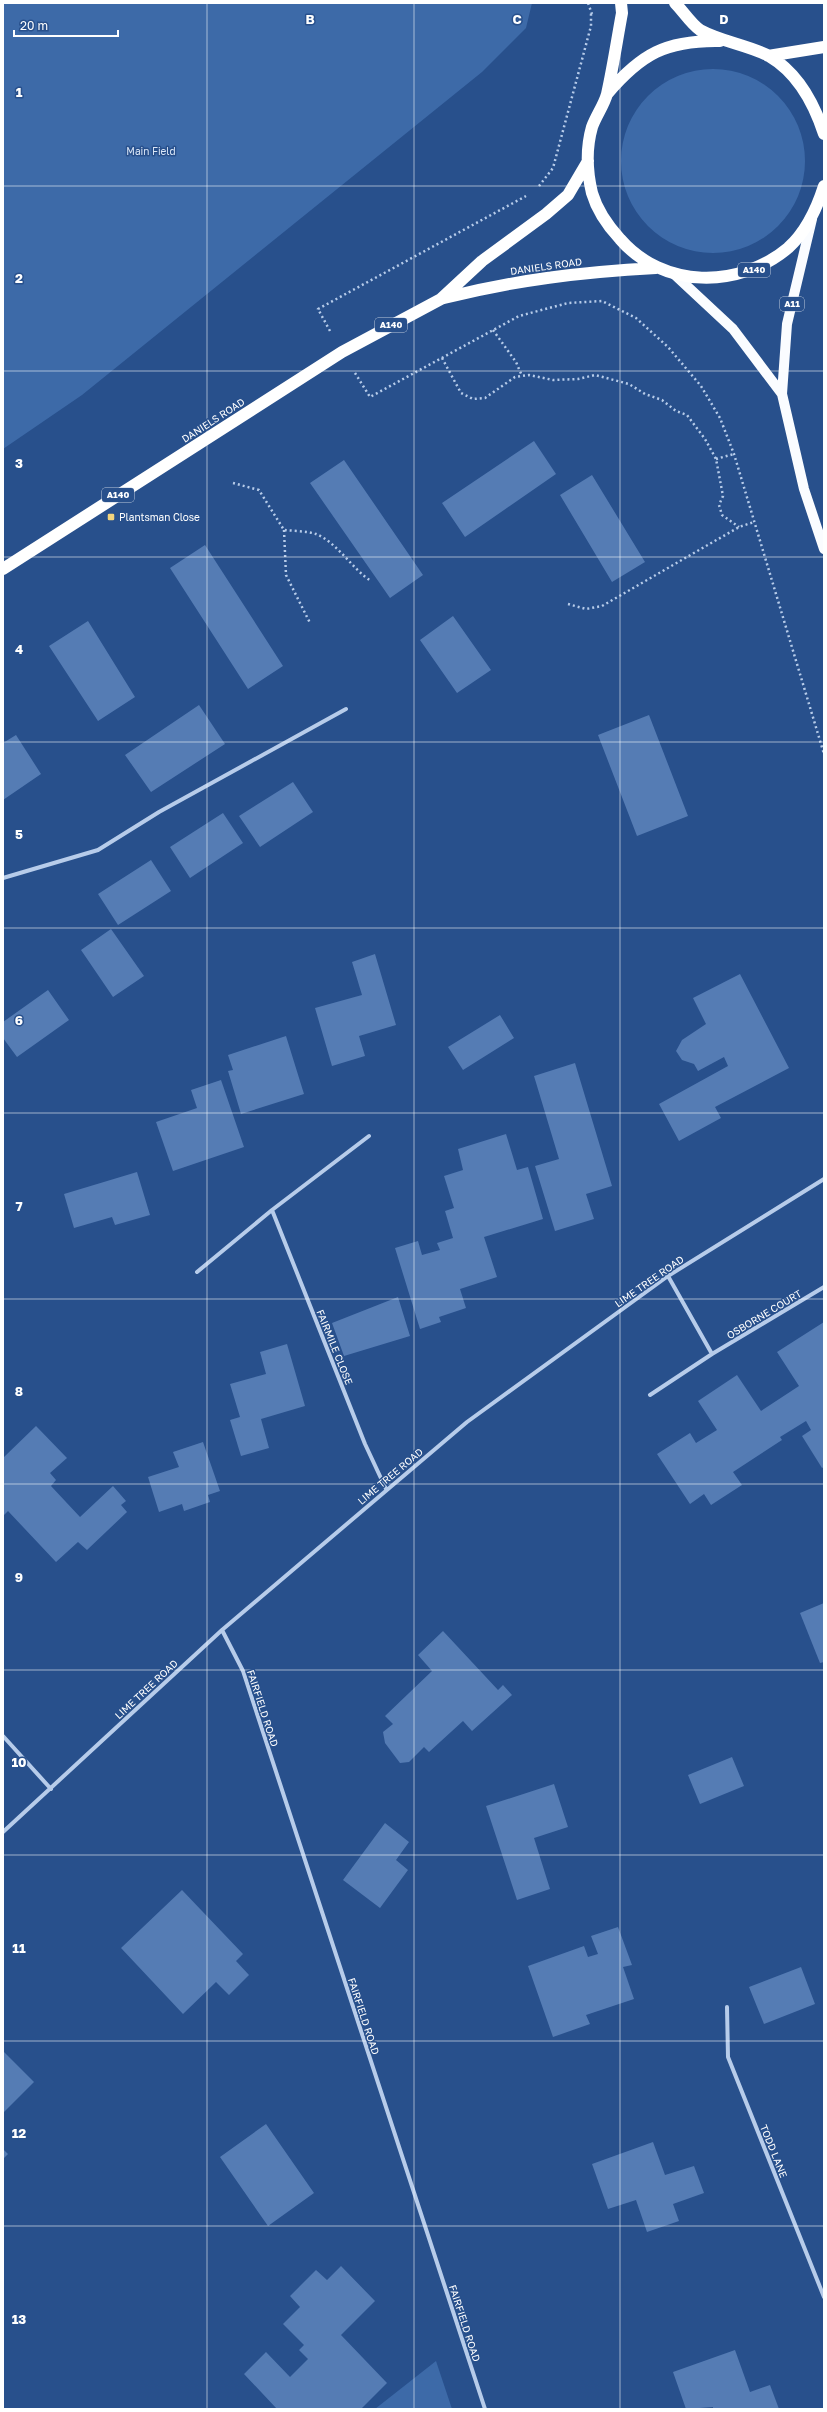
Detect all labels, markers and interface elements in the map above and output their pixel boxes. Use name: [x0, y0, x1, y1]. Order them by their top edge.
text: B: [305, 11, 315, 27]
text: C: [512, 11, 522, 27]
text: D: [719, 11, 729, 27]
scale bar: [14, 12, 118, 38]
text: 20 m: [20, 18, 48, 33]
text: 1: [16, 84, 23, 100]
park label: Main Field: [126, 145, 176, 157]
street label: DANIELS ROAD: [509, 255, 583, 277]
road number: A140: [738, 263, 770, 277]
text: 2: [15, 270, 23, 286]
road number: A11: [780, 297, 804, 311]
road number: A140: [375, 318, 407, 332]
street label: DANIELS ROAD: [179, 395, 247, 445]
text: 3: [15, 455, 23, 471]
road number: A140: [102, 488, 134, 502]
place label: Plantsman Close: [119, 511, 200, 523]
marker: Plantsman Close: [106, 512, 116, 522]
text: 4: [15, 641, 23, 657]
text: 5: [15, 826, 23, 842]
text: 6: [15, 1012, 23, 1028]
text: 7: [15, 1198, 23, 1214]
street label: LIME TREE ROAD: [612, 1253, 686, 1309]
street label: OSBORNE COURT: [724, 1287, 804, 1341]
street label: FAIRMILE CLOSE: [314, 1308, 356, 1386]
text: 8: [15, 1383, 23, 1399]
street label: LIME TREE ROAD: [355, 1445, 425, 1507]
text: 9: [15, 1569, 23, 1585]
street label: LIME TREE ROAD: [112, 1657, 180, 1721]
street label: FAIRFIELD ROAD: [245, 1668, 281, 1748]
text: 10: [11, 1754, 27, 1770]
text: 11: [12, 1940, 26, 1956]
street label: FAIRFIELD ROAD: [346, 1976, 382, 2056]
street label: TODD LANE: [758, 2123, 790, 2179]
text: 12: [12, 2125, 26, 2141]
street label: FAIRFIELD ROAD: [447, 2283, 483, 2363]
text: 13: [12, 2311, 26, 2327]

